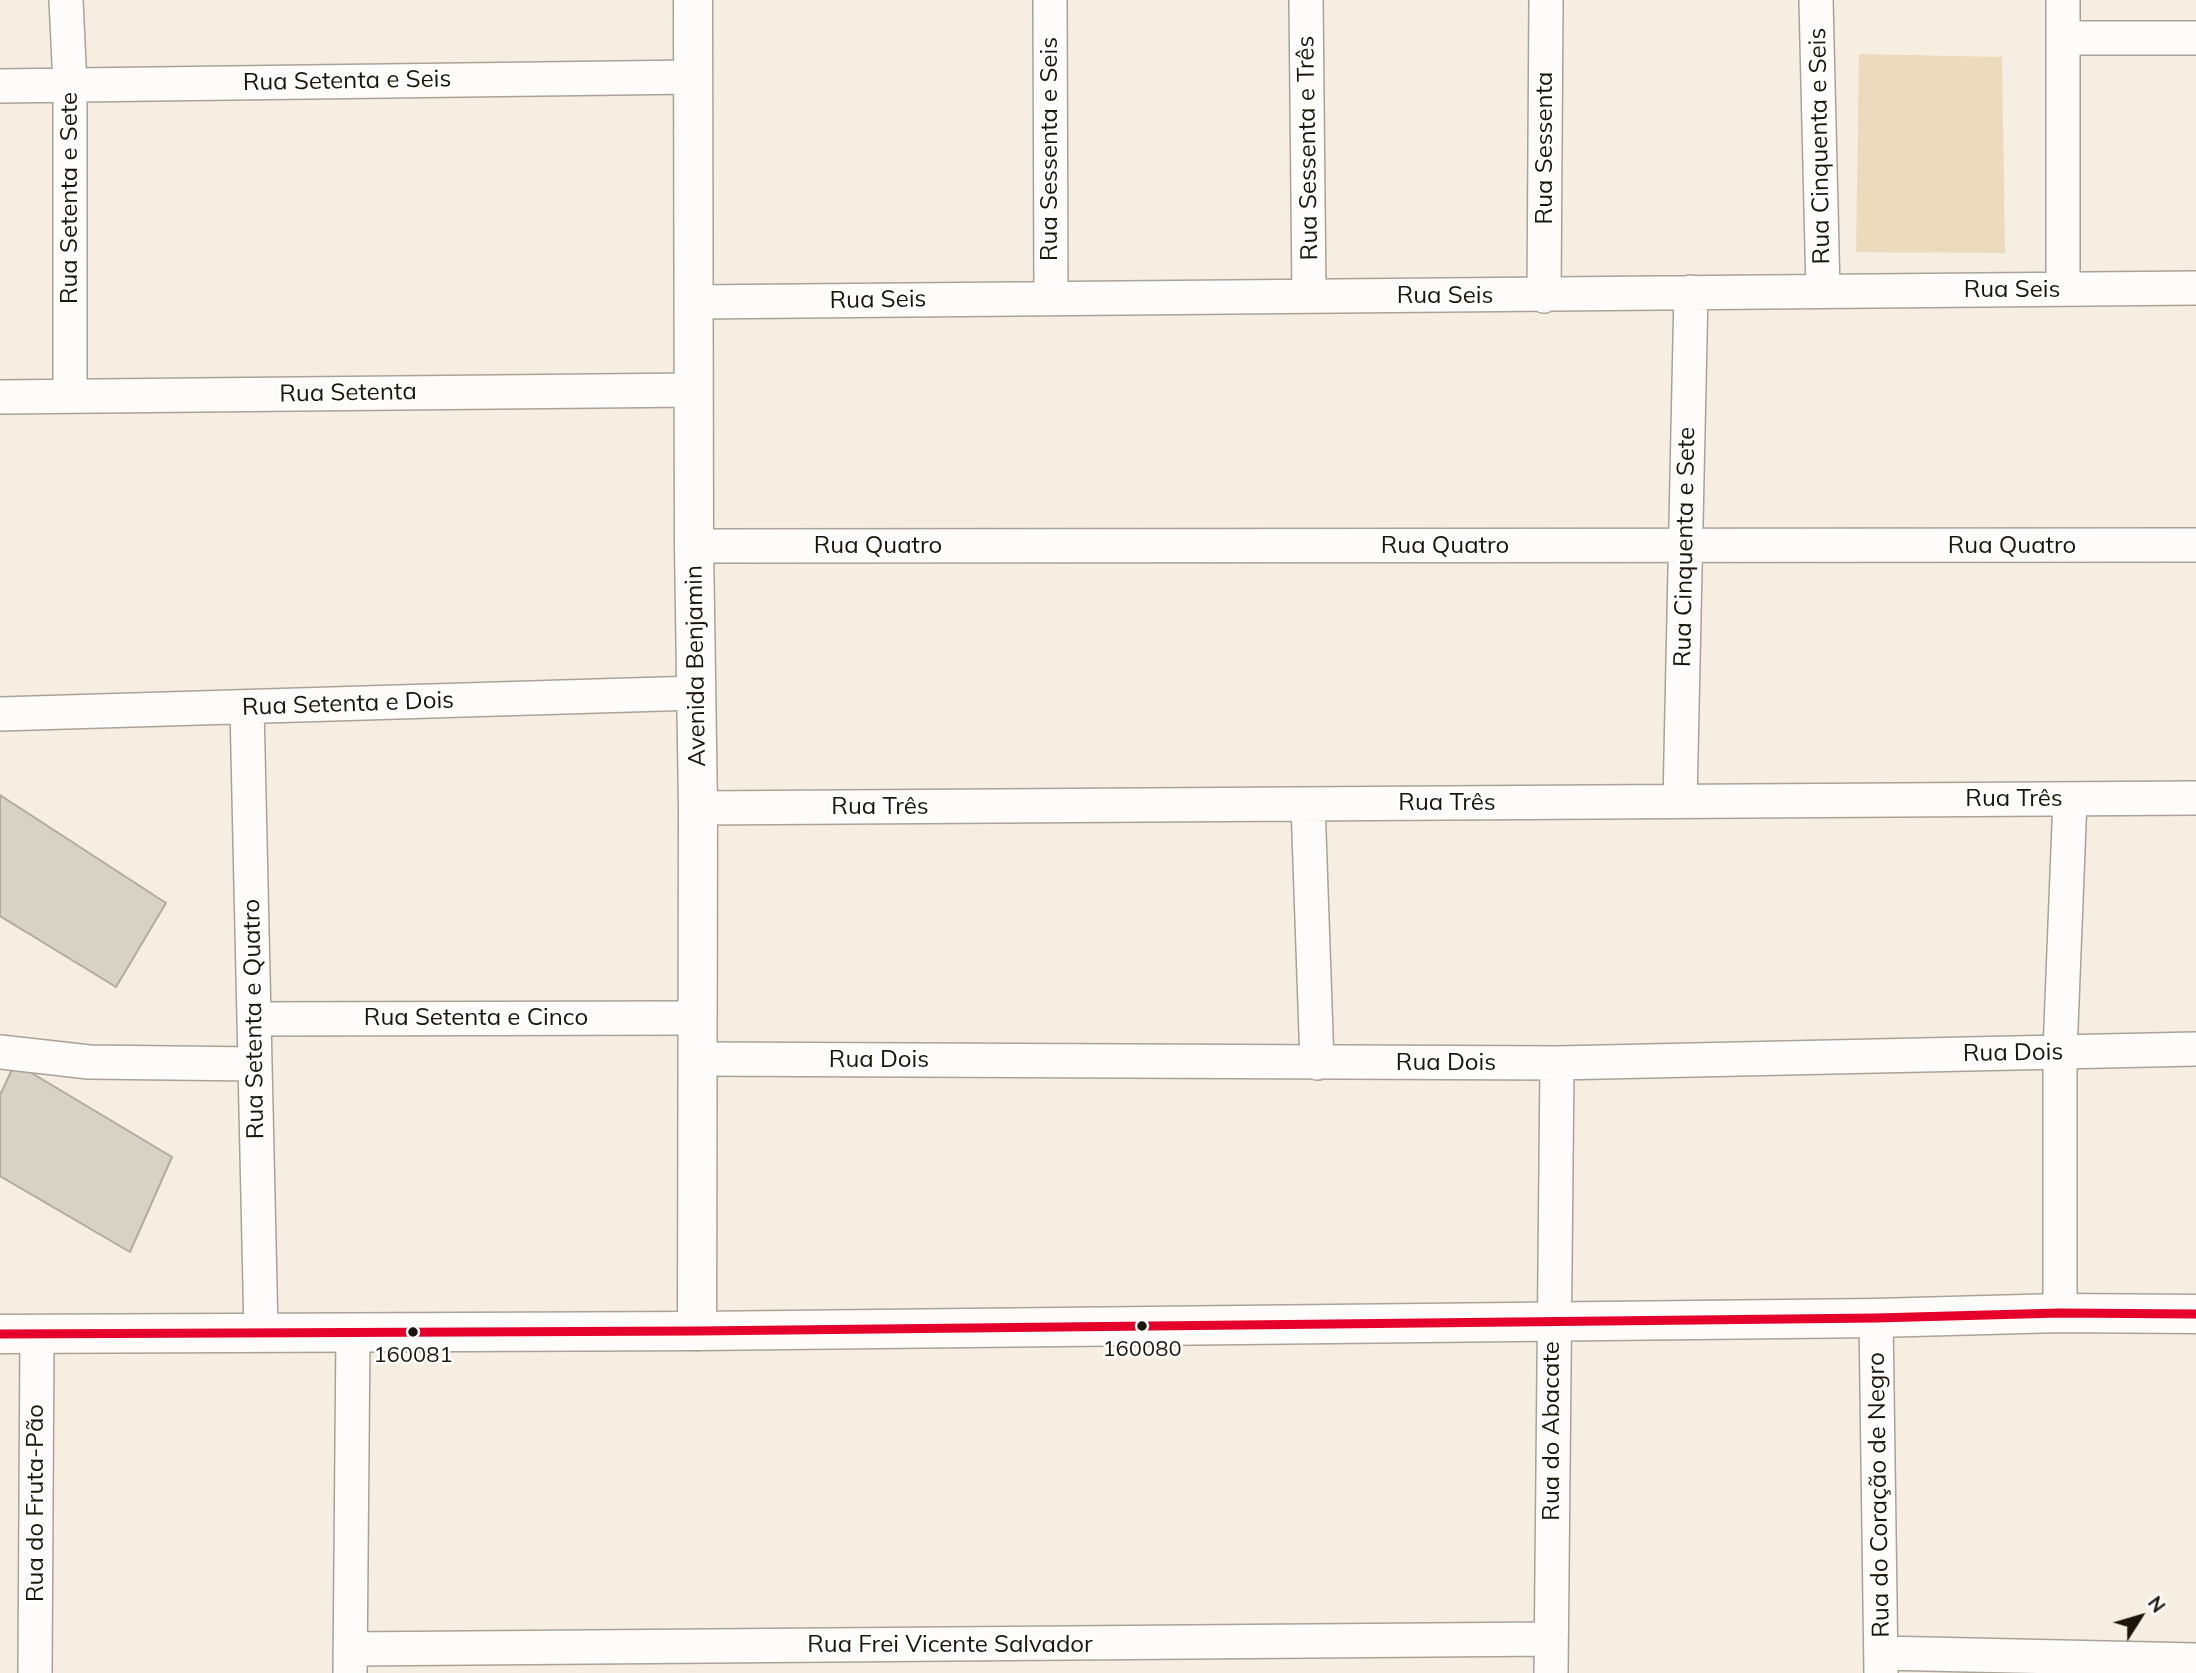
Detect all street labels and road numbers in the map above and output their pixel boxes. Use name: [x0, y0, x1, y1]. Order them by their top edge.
street label: Rua Cinquenta e Seis: [1804, 27, 1836, 265]
street label: Rua Sessenta e Três: [1292, 35, 1324, 261]
street label: Rua Sessenta e Seis: [1036, 37, 1064, 261]
street label: Rua Setenta e Seis: [243, 65, 451, 97]
street label: Rua Sessenta: [1531, 72, 1559, 224]
street label: Rua Setenta e Sete: [56, 92, 84, 304]
street label: Rua Seis: [1964, 276, 2060, 304]
street label: Rua Seis: [1397, 282, 1493, 310]
street label: Rua Seis: [829, 285, 927, 315]
street label: Rua Setenta: [279, 377, 417, 409]
street label: Rua Cinquenta e Sete: [1669, 427, 1701, 667]
street label: Rua Quatro: [814, 532, 942, 560]
street label: Rua Quatro: [1381, 532, 1509, 560]
street label: Rua Quatro: [1948, 532, 2076, 560]
street label: Avenida Benjamin: [680, 565, 712, 767]
street label: Rua Setenta e Dois: [241, 686, 455, 722]
street label: Rua Três: [1965, 785, 2063, 813]
street label: Rua Três: [1398, 789, 1496, 817]
street label: Rua Três: [831, 793, 929, 821]
street label: Rua Setenta e Quatro: [238, 899, 270, 1139]
street label: Rua Setenta e Cinco: [364, 1004, 588, 1032]
street label: Rua Dois: [1963, 1038, 2063, 1068]
street label: Rua Dois: [829, 1046, 929, 1074]
street label: Rua Dois: [1396, 1049, 1496, 1077]
street label: Rua do Abacate: [1538, 1341, 1566, 1521]
street label: Rua do Coração de Negro: [1862, 1352, 1896, 1638]
street label: Rua do Fruta-Pão: [22, 1404, 50, 1602]
street label: Rua Frei Vicente Salvador: [807, 1631, 1093, 1659]

